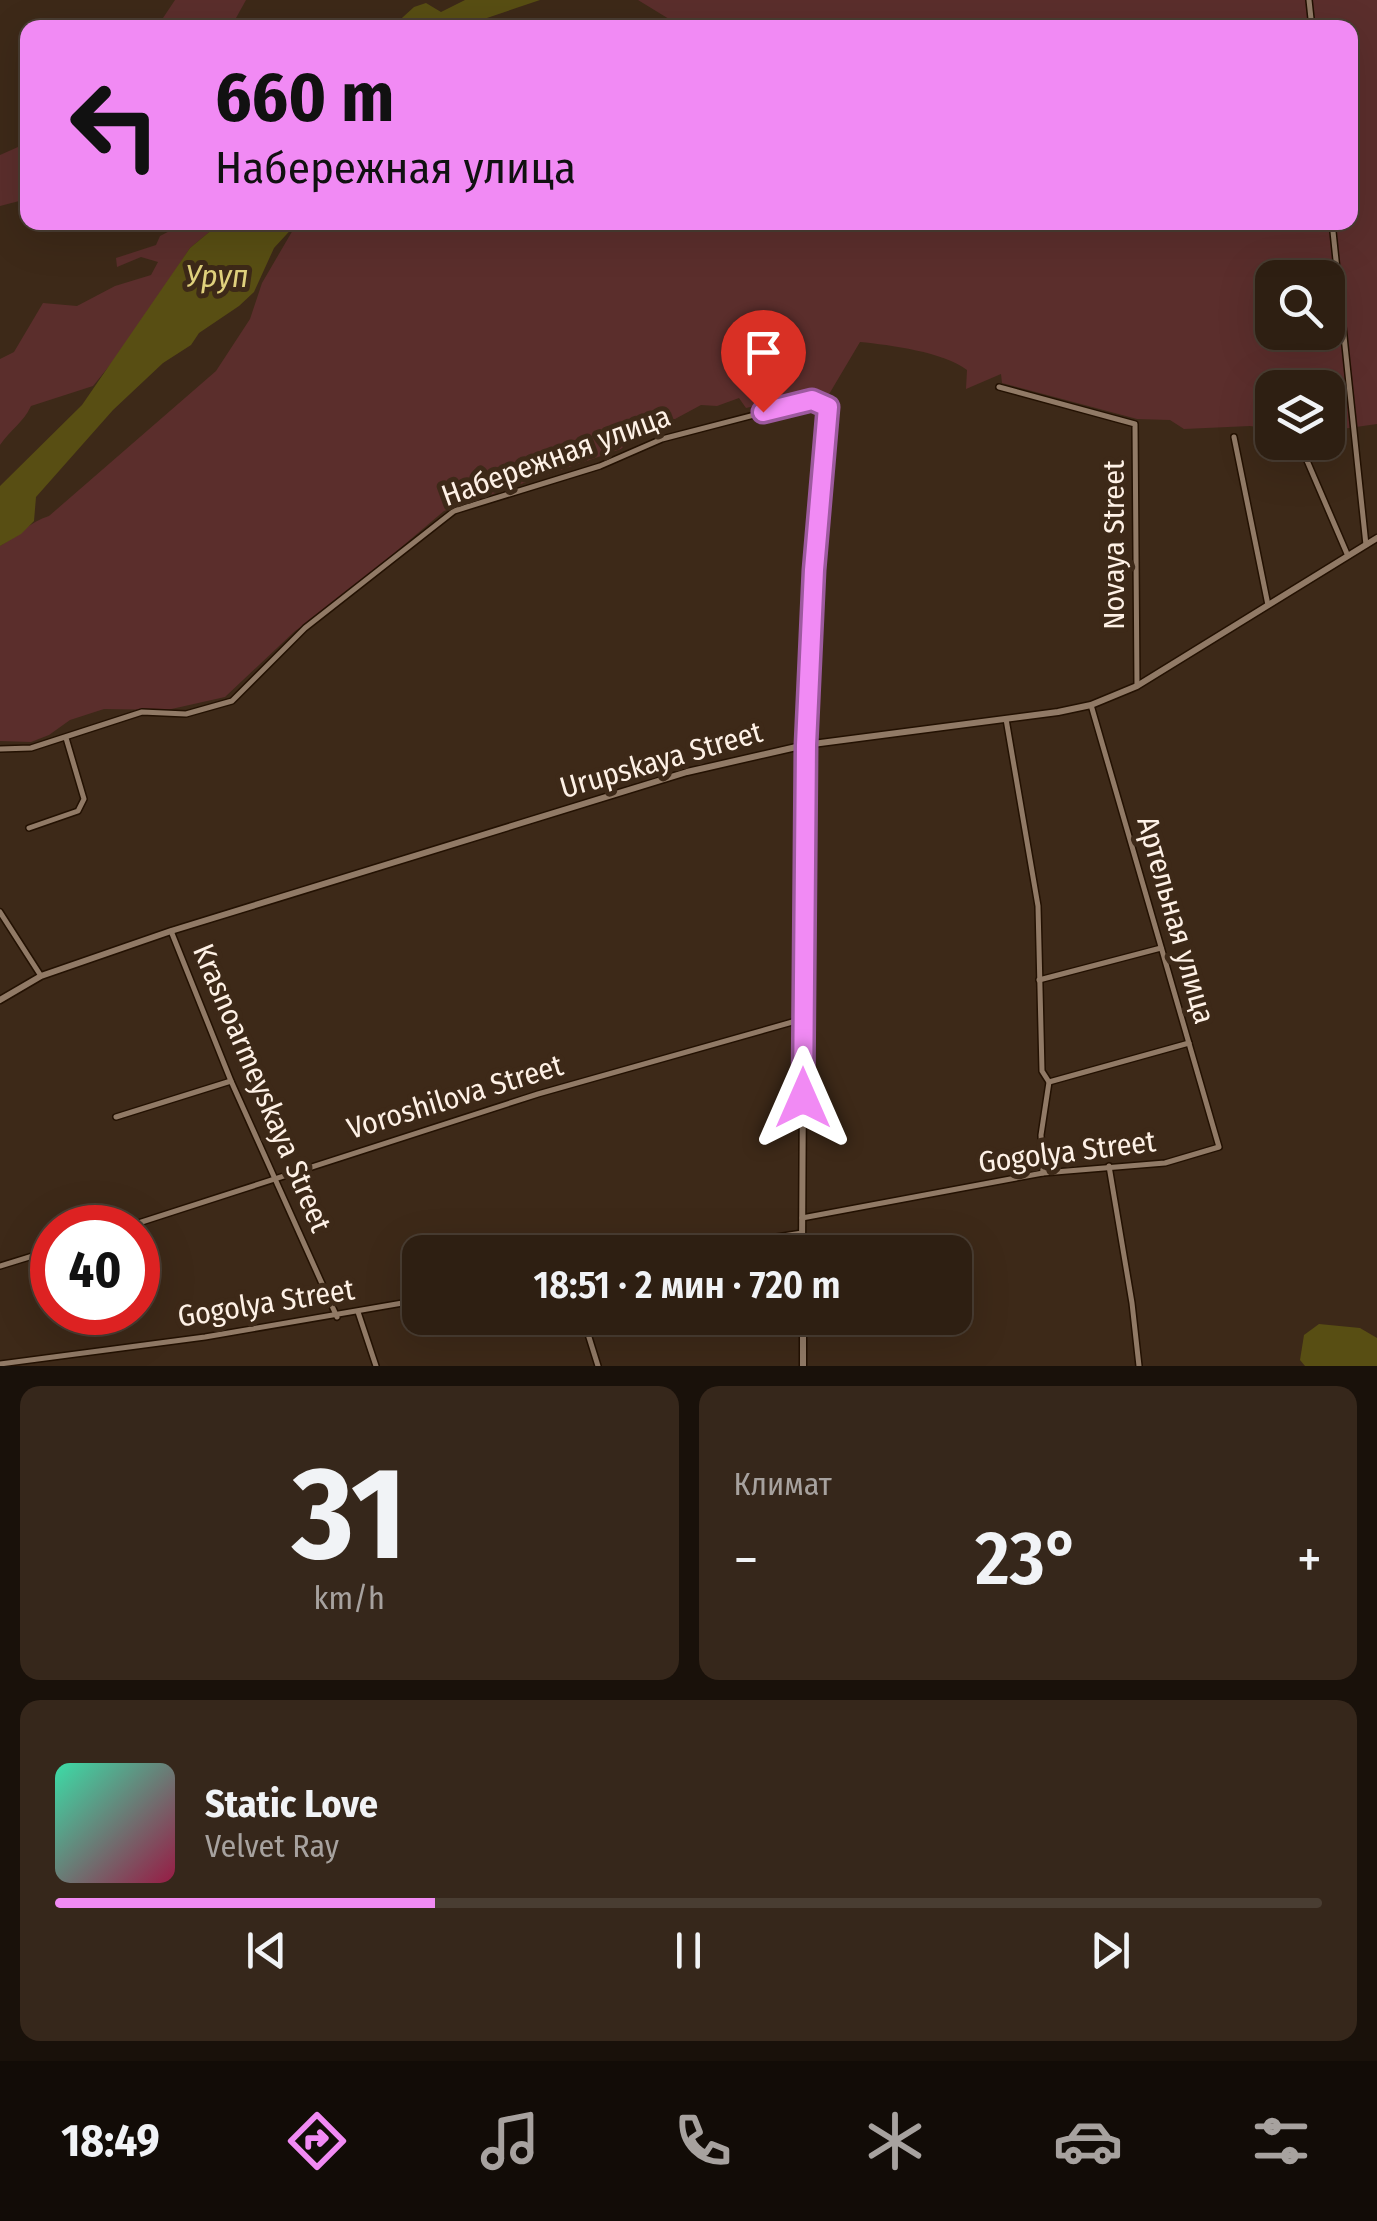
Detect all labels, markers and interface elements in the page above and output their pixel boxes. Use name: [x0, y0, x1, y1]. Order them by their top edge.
text: 660 m: [215, 56, 394, 140]
icon: left: [50, 60, 180, 190]
text: Набережная улица: [215, 141, 576, 195]
water label: Уруп: [185, 257, 249, 295]
map controls: [1255, 260, 1345, 460]
button: search: [1255, 260, 1345, 350]
pin: [721, 310, 806, 413]
icon: arrive: [736, 325, 791, 380]
button: layers: [1255, 370, 1345, 460]
street label: Набережная улица: [437, 398, 675, 514]
street label: Novaya Street: [1096, 460, 1132, 630]
street label: Urupskaya Street: [556, 714, 767, 806]
street label: Артельная улица: [1129, 812, 1223, 1028]
street label: Krasnoarmeyskaya Street: [185, 939, 339, 1238]
position arrow: [751, 1046, 855, 1150]
street label: Voroshilova Street: [343, 1047, 567, 1147]
street label: Gogolya Street: [976, 1123, 1158, 1181]
speed limit sign: 40: [30, 1205, 160, 1335]
text: 18:51 · 2 мин · 720 m: [533, 1262, 841, 1308]
street label: Gogolya Street: [175, 1271, 357, 1335]
text: 31: [292, 1436, 406, 1592]
text: Климат: [734, 1465, 832, 1503]
text: 23°: [975, 1514, 1080, 1604]
text: −: [734, 1527, 758, 1593]
text: +: [1297, 1527, 1322, 1593]
text: km/h: [314, 1579, 385, 1617]
text: Static Love: [205, 1781, 378, 1827]
text: Velvet Ray: [205, 1827, 339, 1865]
icon: previous: [239, 1923, 294, 1978]
icon: pause: [661, 1923, 716, 1978]
icon: next: [1083, 1923, 1138, 1978]
icon: directions: [282, 2106, 352, 2176]
icon: music: [475, 2106, 545, 2176]
icon: phone: [668, 2106, 738, 2176]
icon: climate: [860, 2106, 930, 2176]
icon: car: [1053, 2106, 1123, 2176]
icon: filters: [1246, 2106, 1316, 2176]
text: 18:49: [61, 2114, 160, 2168]

